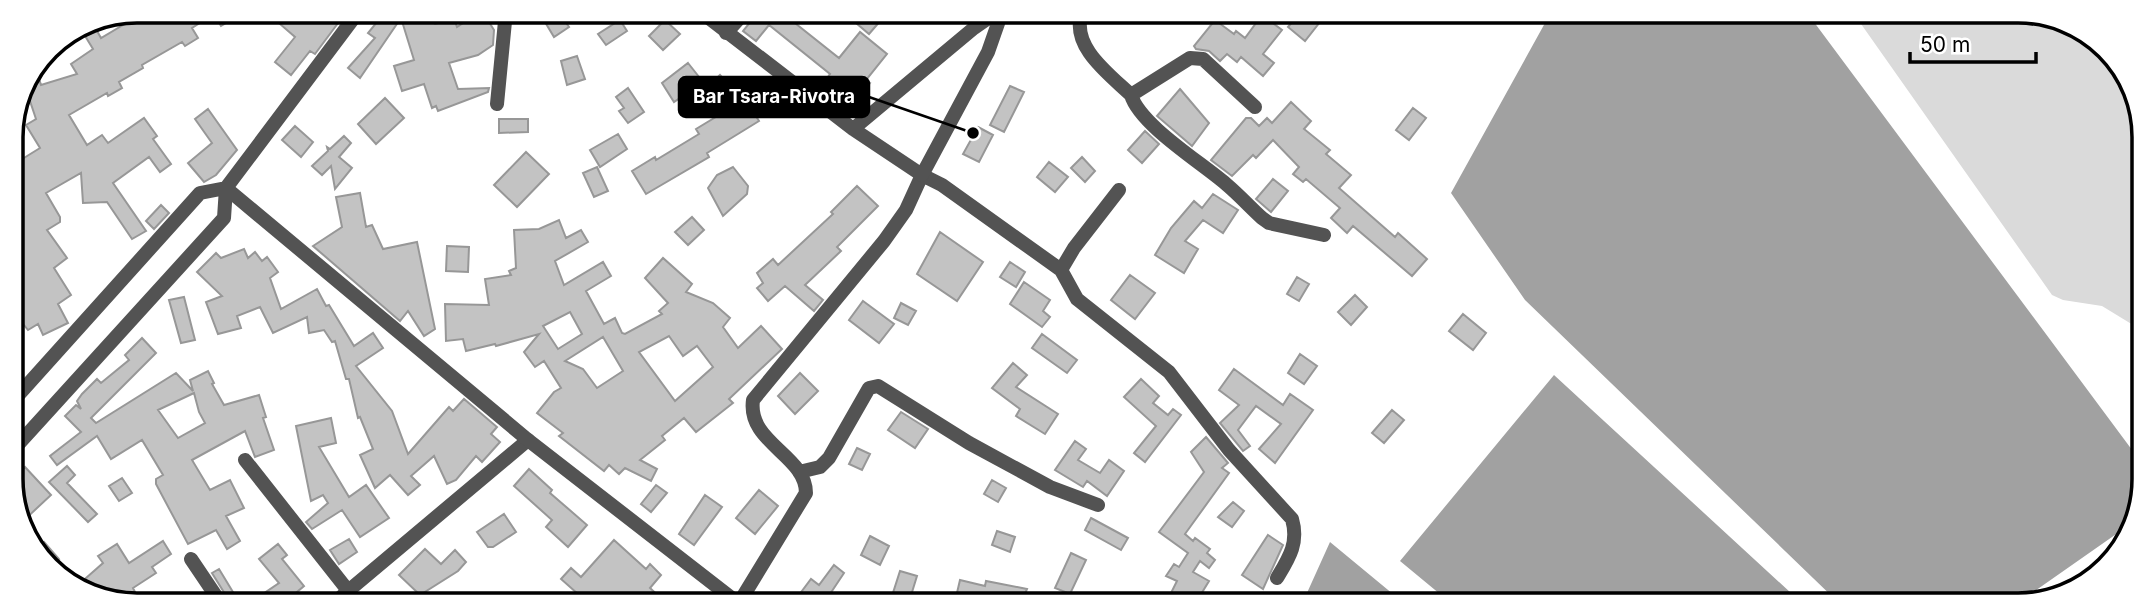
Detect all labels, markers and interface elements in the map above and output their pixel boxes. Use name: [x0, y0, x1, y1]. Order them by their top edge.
scale bar: [1910, 21, 2036, 65]
text: 50 m: [1920, 32, 1970, 57]
callout: Bar Tsara-Rivotra: [679, 77, 869, 117]
text: Bar Tsara-Rivotra: [693, 85, 855, 108]

